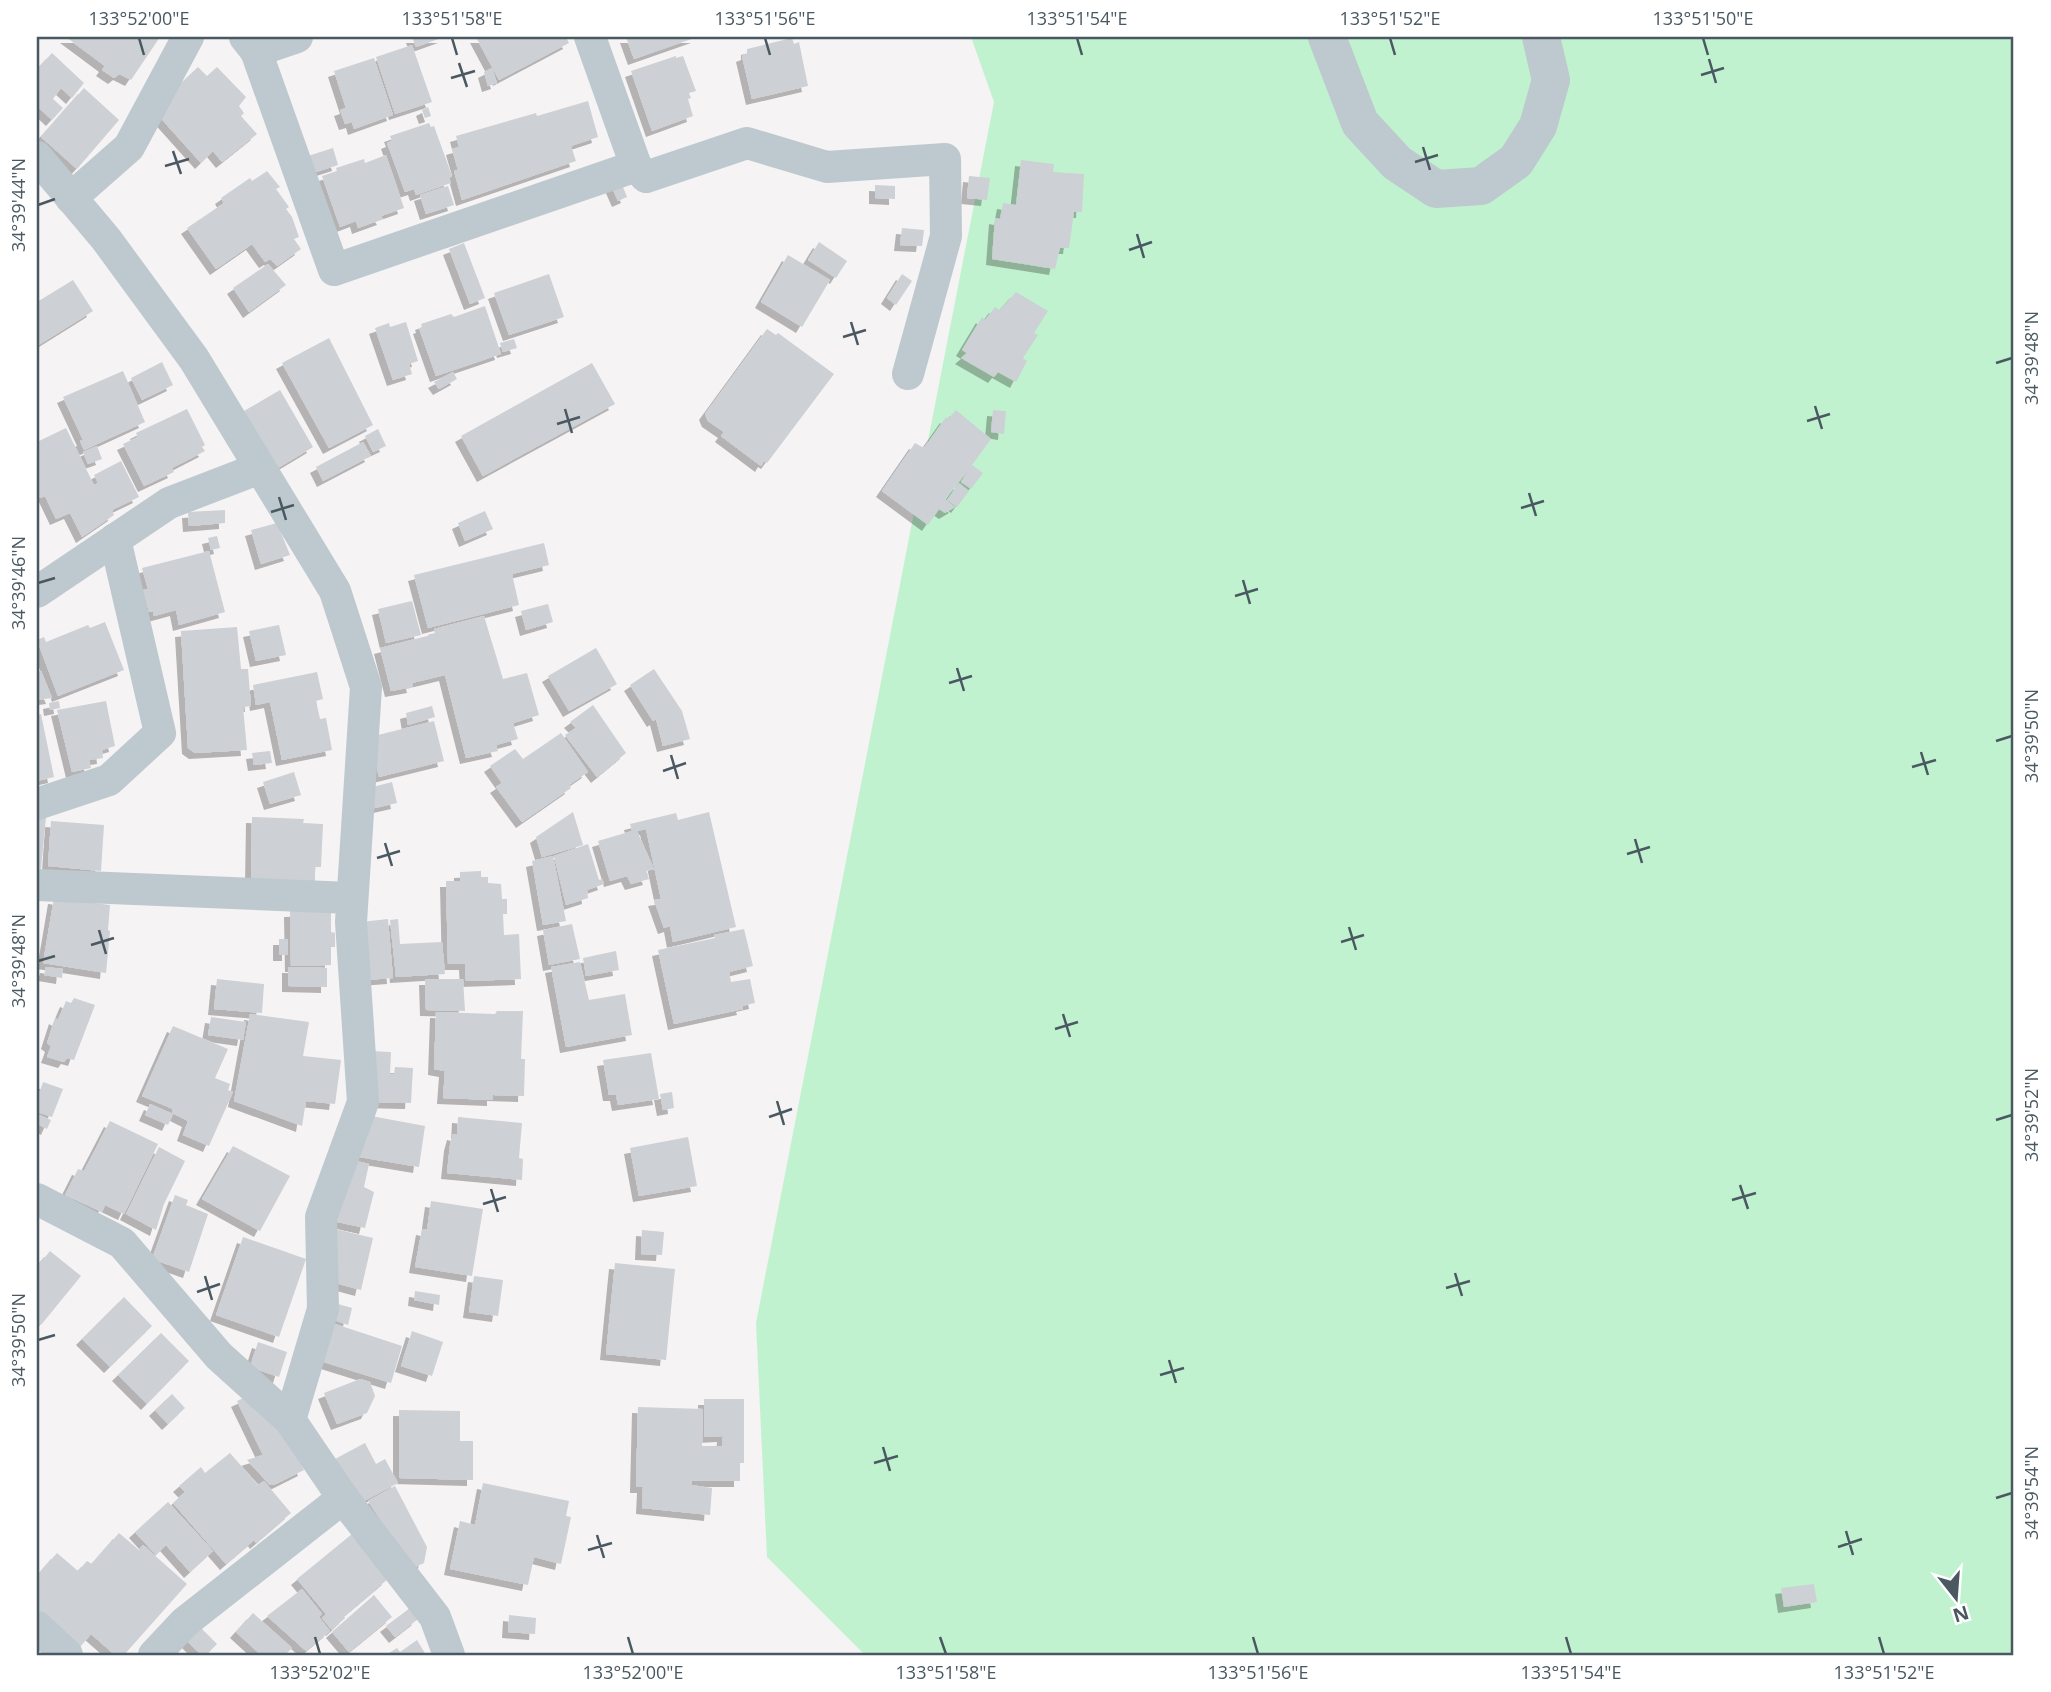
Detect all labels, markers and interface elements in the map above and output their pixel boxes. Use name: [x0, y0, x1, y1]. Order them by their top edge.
text: 133°52'00"E: [89, 6, 189, 30]
text: 133°51'58"E: [402, 6, 502, 30]
text: 133°51'56"E: [715, 6, 815, 30]
text: 133°51'54"E: [1027, 6, 1127, 30]
text: 133°51'52"E: [1340, 6, 1440, 30]
text: 133°51'50"E: [1653, 6, 1753, 30]
text: 34°39'44"N: [6, 158, 30, 252]
text: 34°39'48"N: [2019, 311, 2043, 405]
text: 34°39'46"N: [6, 536, 30, 630]
text: 34°39'50"N: [2019, 689, 2043, 783]
text: 34°39'48"N: [6, 914, 30, 1008]
text: 34°39'52"N: [2019, 1068, 2043, 1162]
text: 34°39'50"N: [6, 1293, 30, 1387]
text: 34°39'54"N: [2019, 1446, 2043, 1540]
north arrow: [1922, 1562, 1992, 1632]
text: N: [1950, 1600, 1972, 1629]
text: 133°52'02"E: [270, 1660, 370, 1684]
text: 133°52'00"E: [583, 1660, 683, 1684]
text: 133°51'58"E: [896, 1660, 996, 1684]
text: 133°51'56"E: [1208, 1660, 1308, 1684]
text: 133°51'54"E: [1521, 1660, 1621, 1684]
text: 133°51'52"E: [1834, 1660, 1934, 1684]

